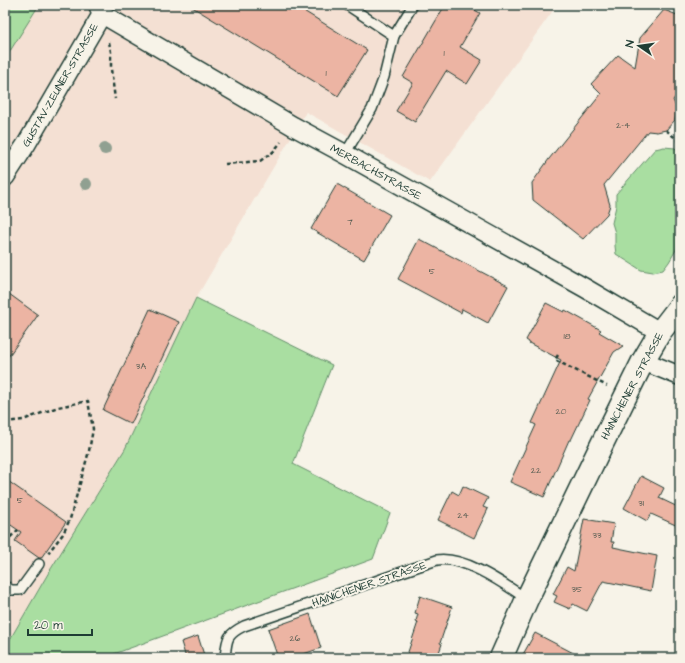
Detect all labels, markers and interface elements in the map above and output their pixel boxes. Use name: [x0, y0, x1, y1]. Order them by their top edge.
street label: GUSTAV-ZEUNER-STRASSE: [18, 20, 102, 150]
north arrow: [619, 26, 659, 66]
text: N: [622, 39, 638, 49]
house number: 1: [443, 47, 445, 60]
house number: 1: [325, 67, 327, 80]
house number: 2-4: [616, 119, 630, 132]
street label: MERBACHSTRASSE: [328, 141, 425, 204]
house number: 7: [347, 216, 353, 229]
house number: 5: [429, 265, 436, 278]
street label: HAINICHENER STRASSE: [597, 329, 667, 443]
house number: 18: [564, 330, 571, 343]
house number: 3A: [136, 360, 146, 373]
house number: 20: [556, 405, 567, 418]
house number: 22: [531, 464, 542, 477]
house number: 5: [17, 494, 24, 507]
house number: 31: [638, 497, 644, 510]
house number: 24: [457, 509, 469, 522]
house number: 33: [592, 529, 602, 542]
street label: HAINICHENER STRASSE: [310, 557, 429, 611]
house number: 35: [572, 583, 583, 596]
scale bar: [28, 611, 92, 637]
text: 20 m: [34, 617, 63, 634]
house number: 26: [290, 632, 301, 645]

